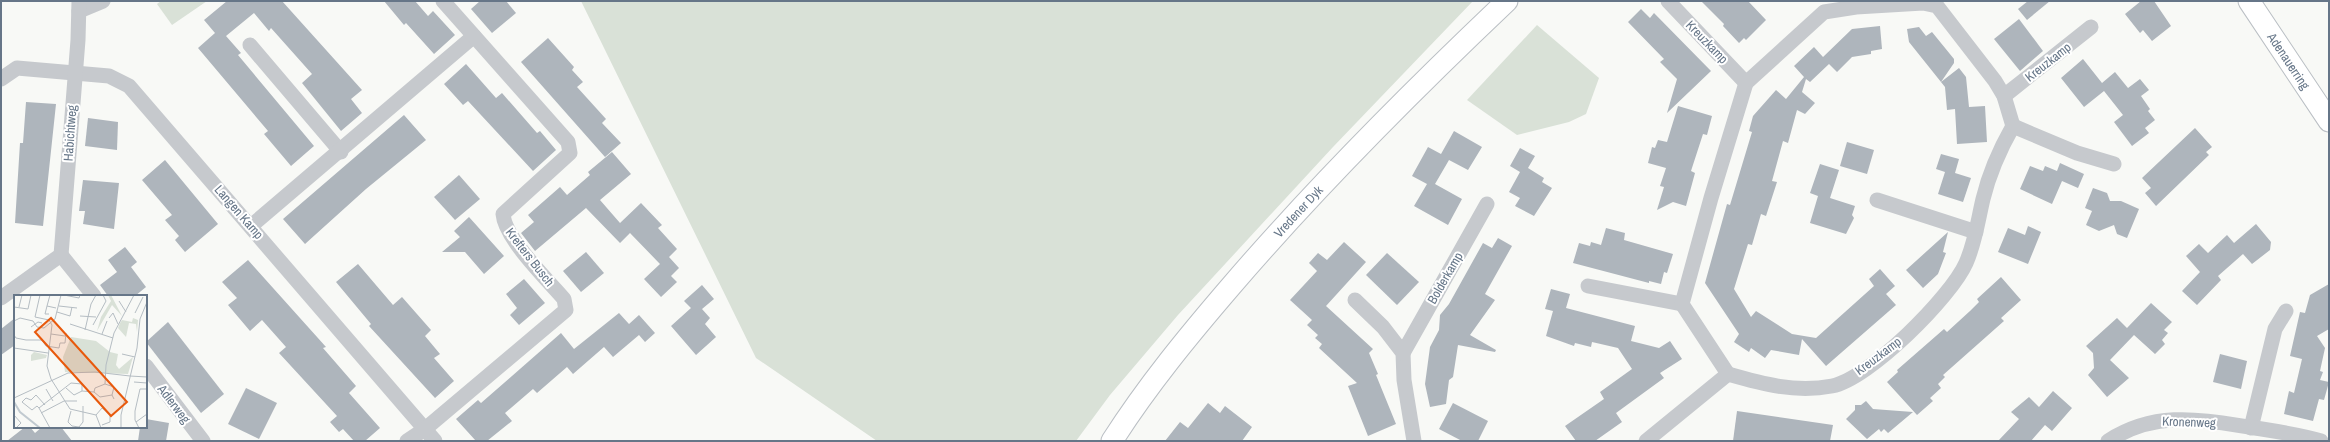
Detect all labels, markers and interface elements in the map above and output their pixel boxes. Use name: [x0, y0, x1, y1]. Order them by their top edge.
street label: Kreuzkamp: [1682, 17, 1732, 67]
street label: Adenauerring: [2263, 28, 2314, 93]
street label: Kreuzkamp: [2022, 39, 2075, 85]
street label: Habichtweg: [60, 104, 80, 162]
street label: Langen Kamp: [211, 181, 267, 243]
street label: Vredener Dyk: [1270, 181, 1327, 241]
street label: Krefters Busch: [502, 224, 558, 290]
street label: Bolderkamp: [1423, 249, 1467, 307]
inset map: [14, 295, 147, 428]
street label: Kreuzkamp: [1851, 333, 1905, 379]
street label: Adlerweg: [153, 380, 194, 427]
street label: Kronenweg: [2162, 413, 2216, 431]

